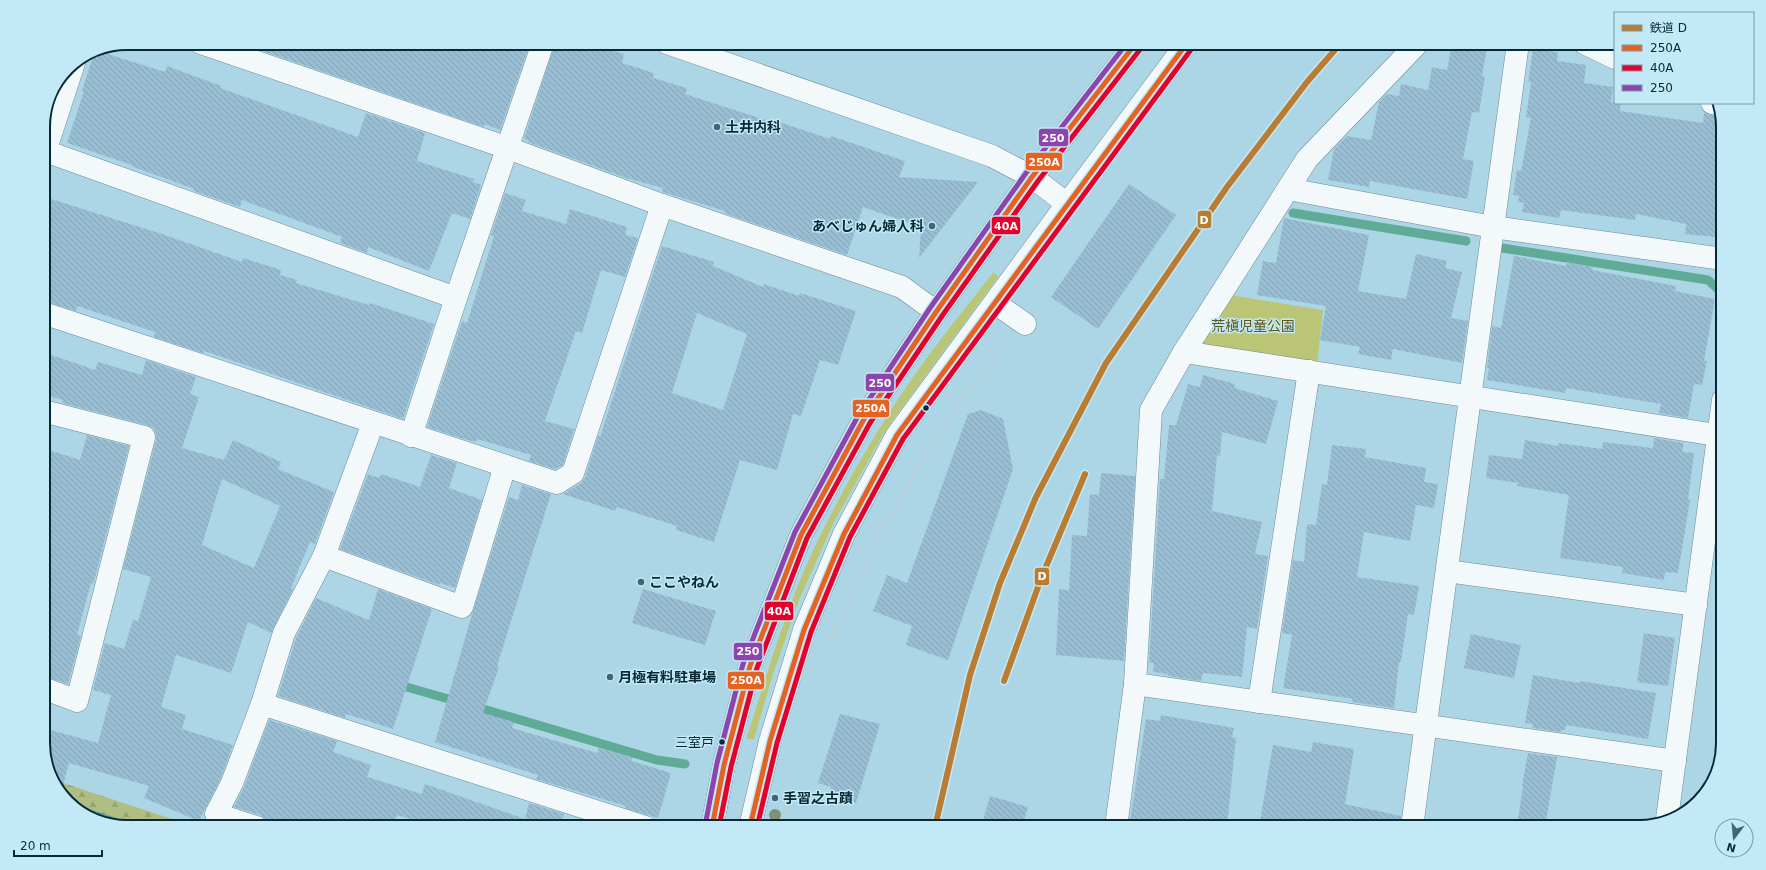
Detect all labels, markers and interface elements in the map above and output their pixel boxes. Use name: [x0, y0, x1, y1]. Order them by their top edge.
legend: [1614, 12, 1754, 104]
text: 鉄道 D: [1650, 21, 1687, 35]
text: 250A: [1650, 41, 1682, 55]
text: 40A: [1650, 61, 1674, 75]
text: 250: [1650, 81, 1673, 95]
place label: 土井内科: [725, 119, 781, 135]
marker: 土井内科: [712, 122, 722, 132]
line badge: 250: [1038, 128, 1069, 147]
text: 250: [1042, 132, 1065, 145]
line badge: 250A: [1025, 152, 1063, 171]
text: 250A: [1028, 156, 1060, 169]
line badge: D: [1197, 210, 1212, 229]
text: D: [1199, 214, 1209, 227]
line badge: 40A: [991, 216, 1021, 235]
place label: あべじゅん婦人科: [812, 218, 924, 234]
text: 40A: [994, 220, 1018, 233]
marker: あべじゅん婦人科: [927, 221, 937, 231]
park label: 荒槇児童公園: [1211, 318, 1295, 334]
line badge: 250: [865, 373, 895, 392]
text: 250: [869, 377, 892, 390]
line badge: 250A: [852, 399, 890, 418]
text: 250A: [855, 402, 887, 415]
unlabelled marker: [921, 403, 931, 413]
line badge: D: [1034, 567, 1050, 586]
text: D: [1037, 570, 1047, 583]
place label: ここやねん: [649, 574, 719, 590]
marker: ここやねん: [636, 577, 646, 587]
line badge: 40A: [764, 601, 794, 621]
text: 40A: [767, 605, 791, 618]
line badge: 250: [733, 642, 763, 661]
text: 250: [737, 645, 760, 658]
place label: 月極有料駐車場: [618, 669, 716, 685]
line badge: 250A: [727, 671, 765, 690]
marker: 月極有料駐車場: [605, 672, 615, 682]
text: 250A: [730, 674, 762, 687]
place label: 三室戸: [675, 735, 714, 750]
marker: 三室戸: [717, 737, 727, 747]
place label: 手習之古蹟: [783, 790, 853, 806]
marker: 手習之古蹟: [770, 793, 780, 803]
north arrow: [1714, 818, 1754, 858]
scale bar: [14, 832, 102, 858]
text: 20 m: [20, 839, 51, 853]
text: N: [1725, 840, 1738, 855]

